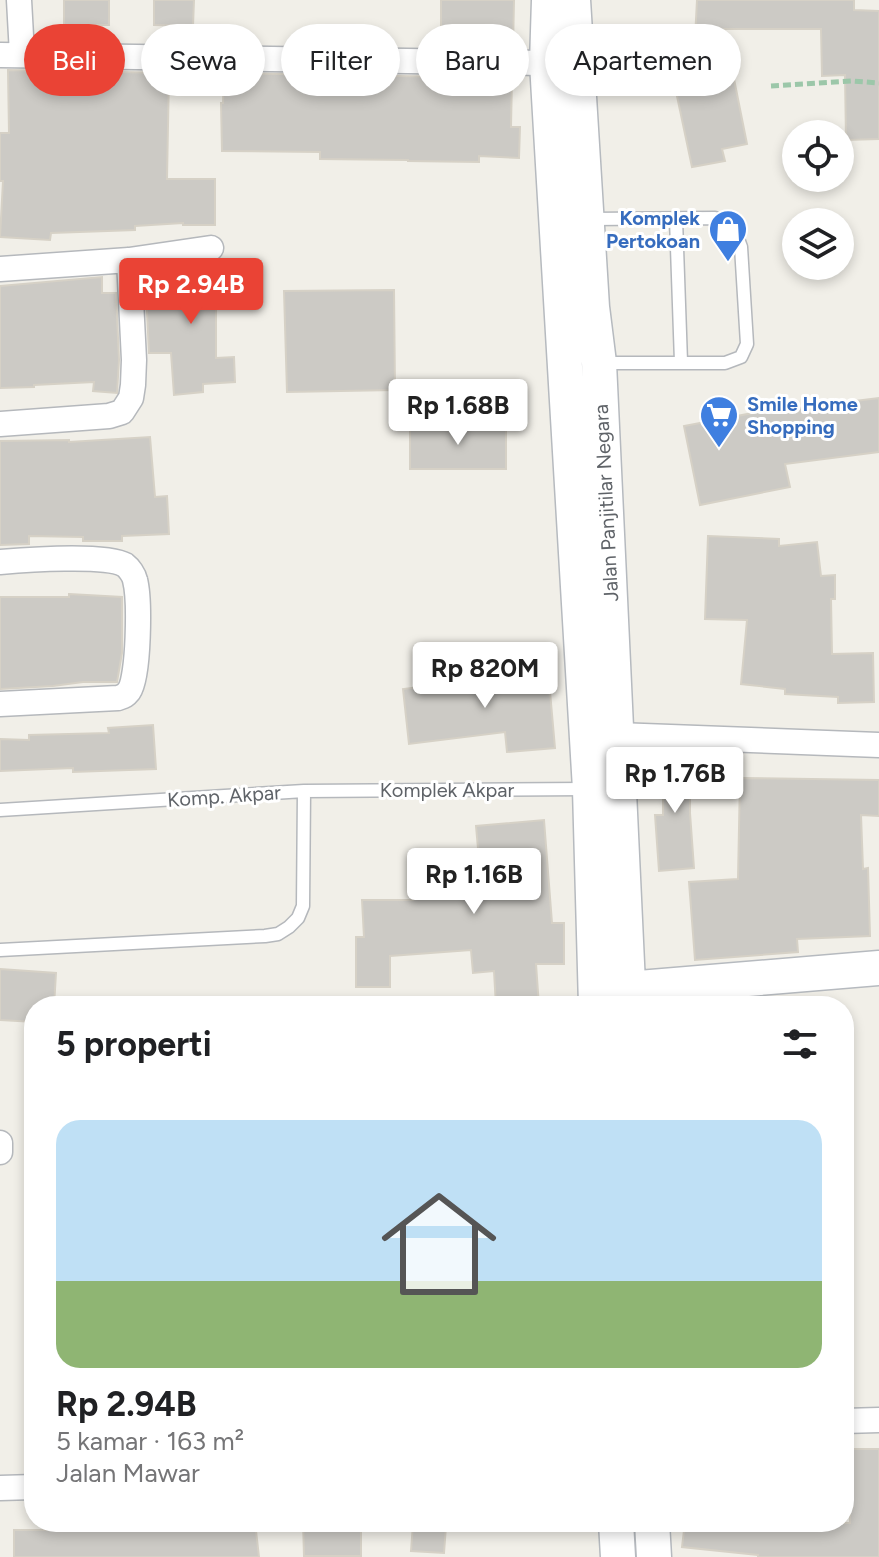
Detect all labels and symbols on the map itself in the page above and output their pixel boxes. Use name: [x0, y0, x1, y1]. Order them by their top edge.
place label: Komplek Pertokoan: [606, 206, 700, 253]
shop icon: Komplek Pertokoan: [707, 208, 749, 263]
pin: Rp 2.94B: [108, 258, 274, 326]
pin: Rp 1.68B: [375, 379, 541, 447]
place label: Smile Home Shopping: [747, 392, 858, 439]
supermarket icon: Smile Home Shopping: [698, 394, 740, 449]
street label: Jalan Panjitilar Negara: [589, 404, 623, 602]
pin: Rp 820M: [411, 642, 559, 710]
pin: Rp 1.76B: [592, 747, 758, 815]
street label: Komplek Akpar: [380, 778, 514, 802]
street label: Komp. Akpar: [167, 780, 282, 812]
pin: Rp 1.16B: [391, 848, 557, 916]

